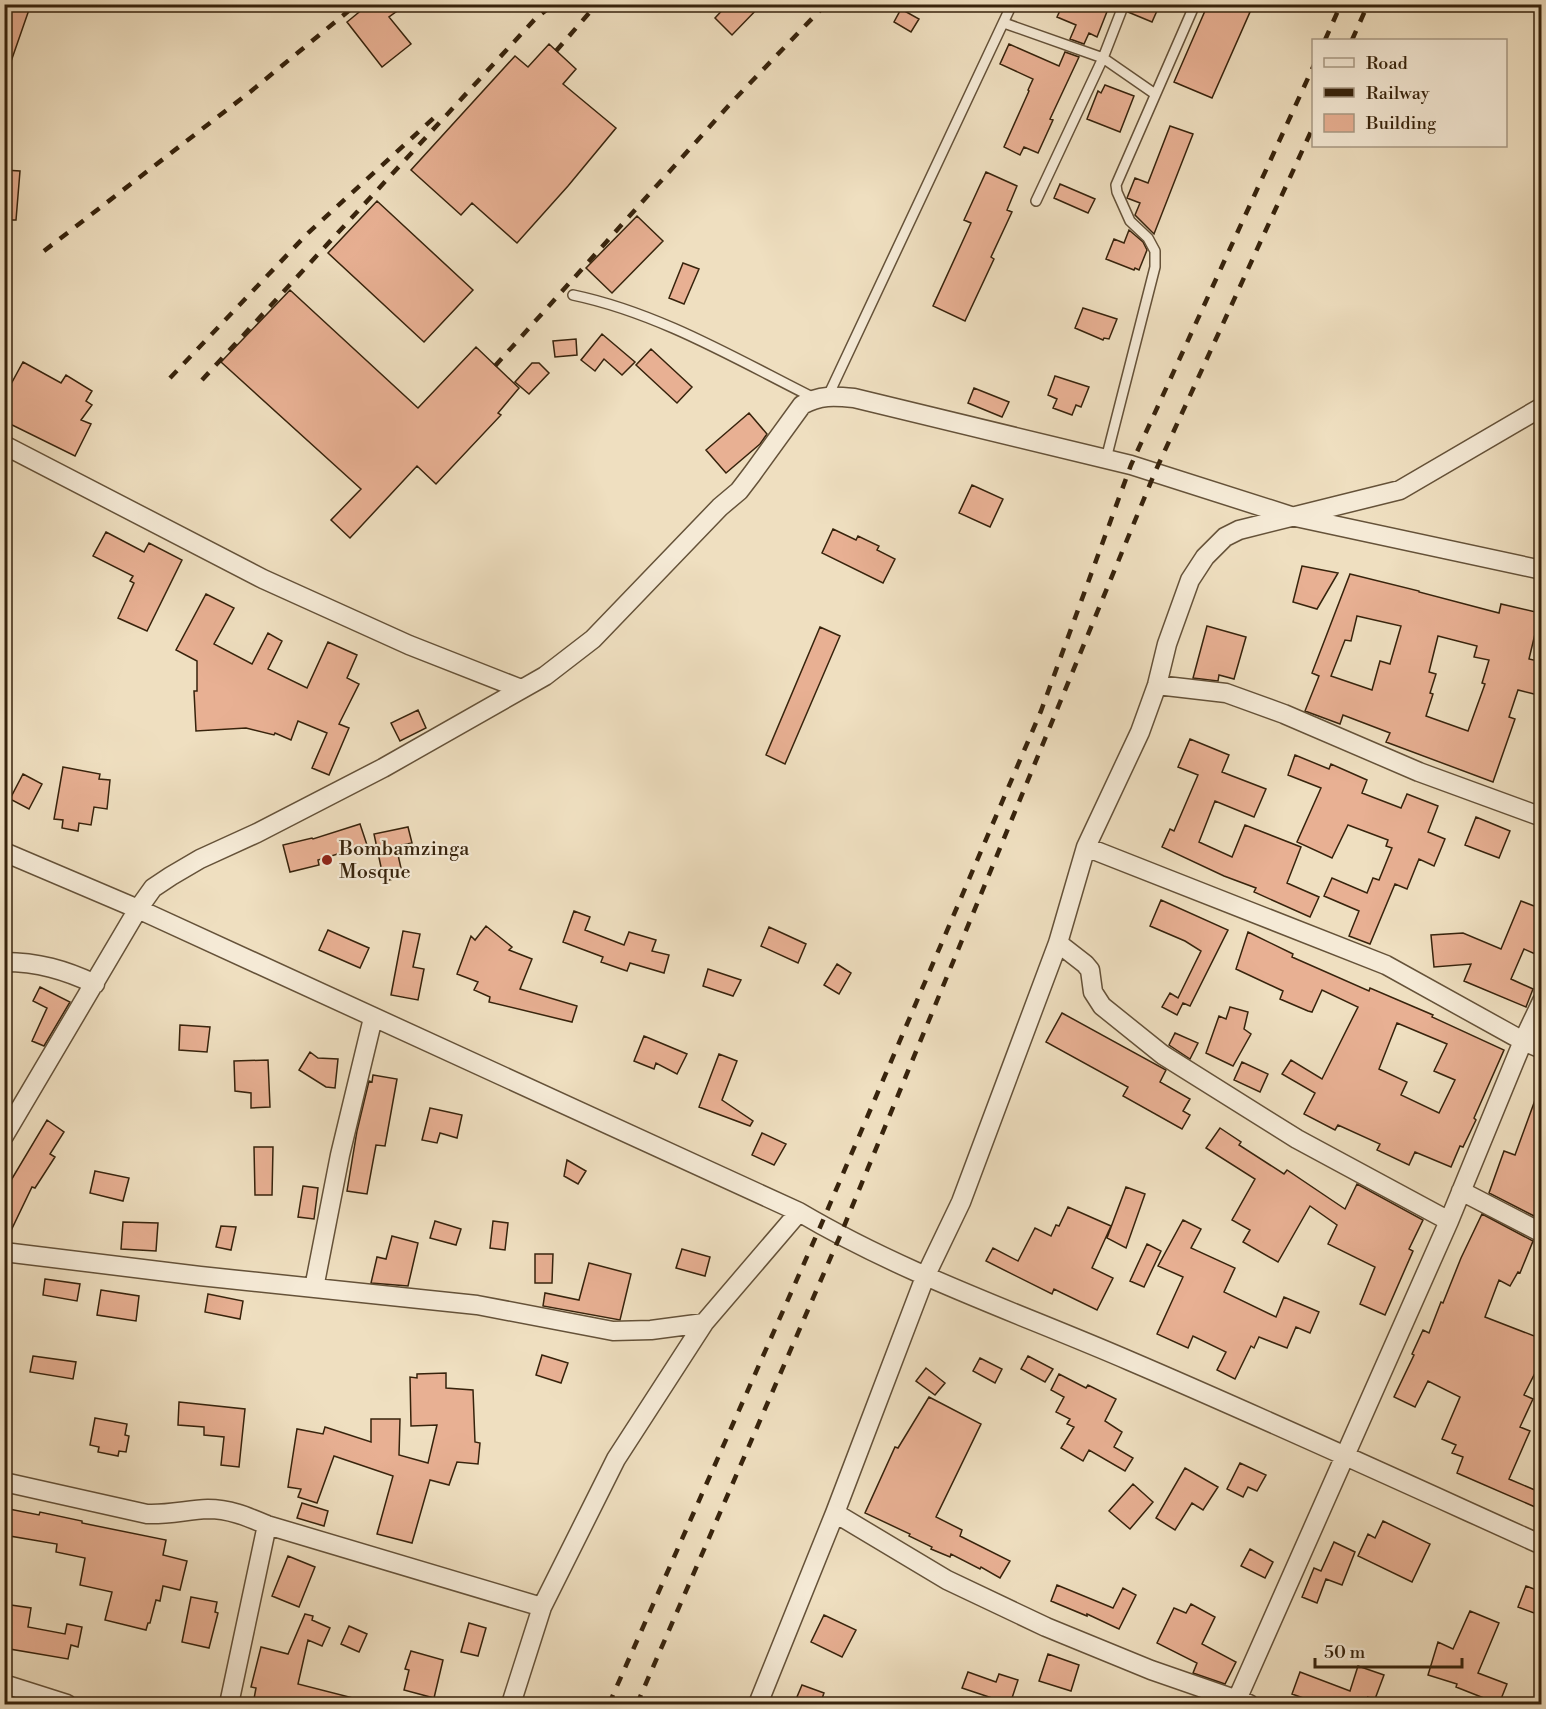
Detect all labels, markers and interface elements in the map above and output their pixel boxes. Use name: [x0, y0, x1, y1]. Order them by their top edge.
legend: [1312, 39, 1507, 147]
text: Road: [1366, 52, 1409, 75]
text: Railway: [1366, 82, 1430, 105]
text: Building: [1365, 112, 1437, 135]
place label: Bombamzinga Mosque: [338, 837, 470, 885]
marker: Bombamzinga Mosque: [320, 853, 334, 867]
scale bar: [1315, 1631, 1462, 1669]
text: 50 m: [1324, 1641, 1366, 1664]

